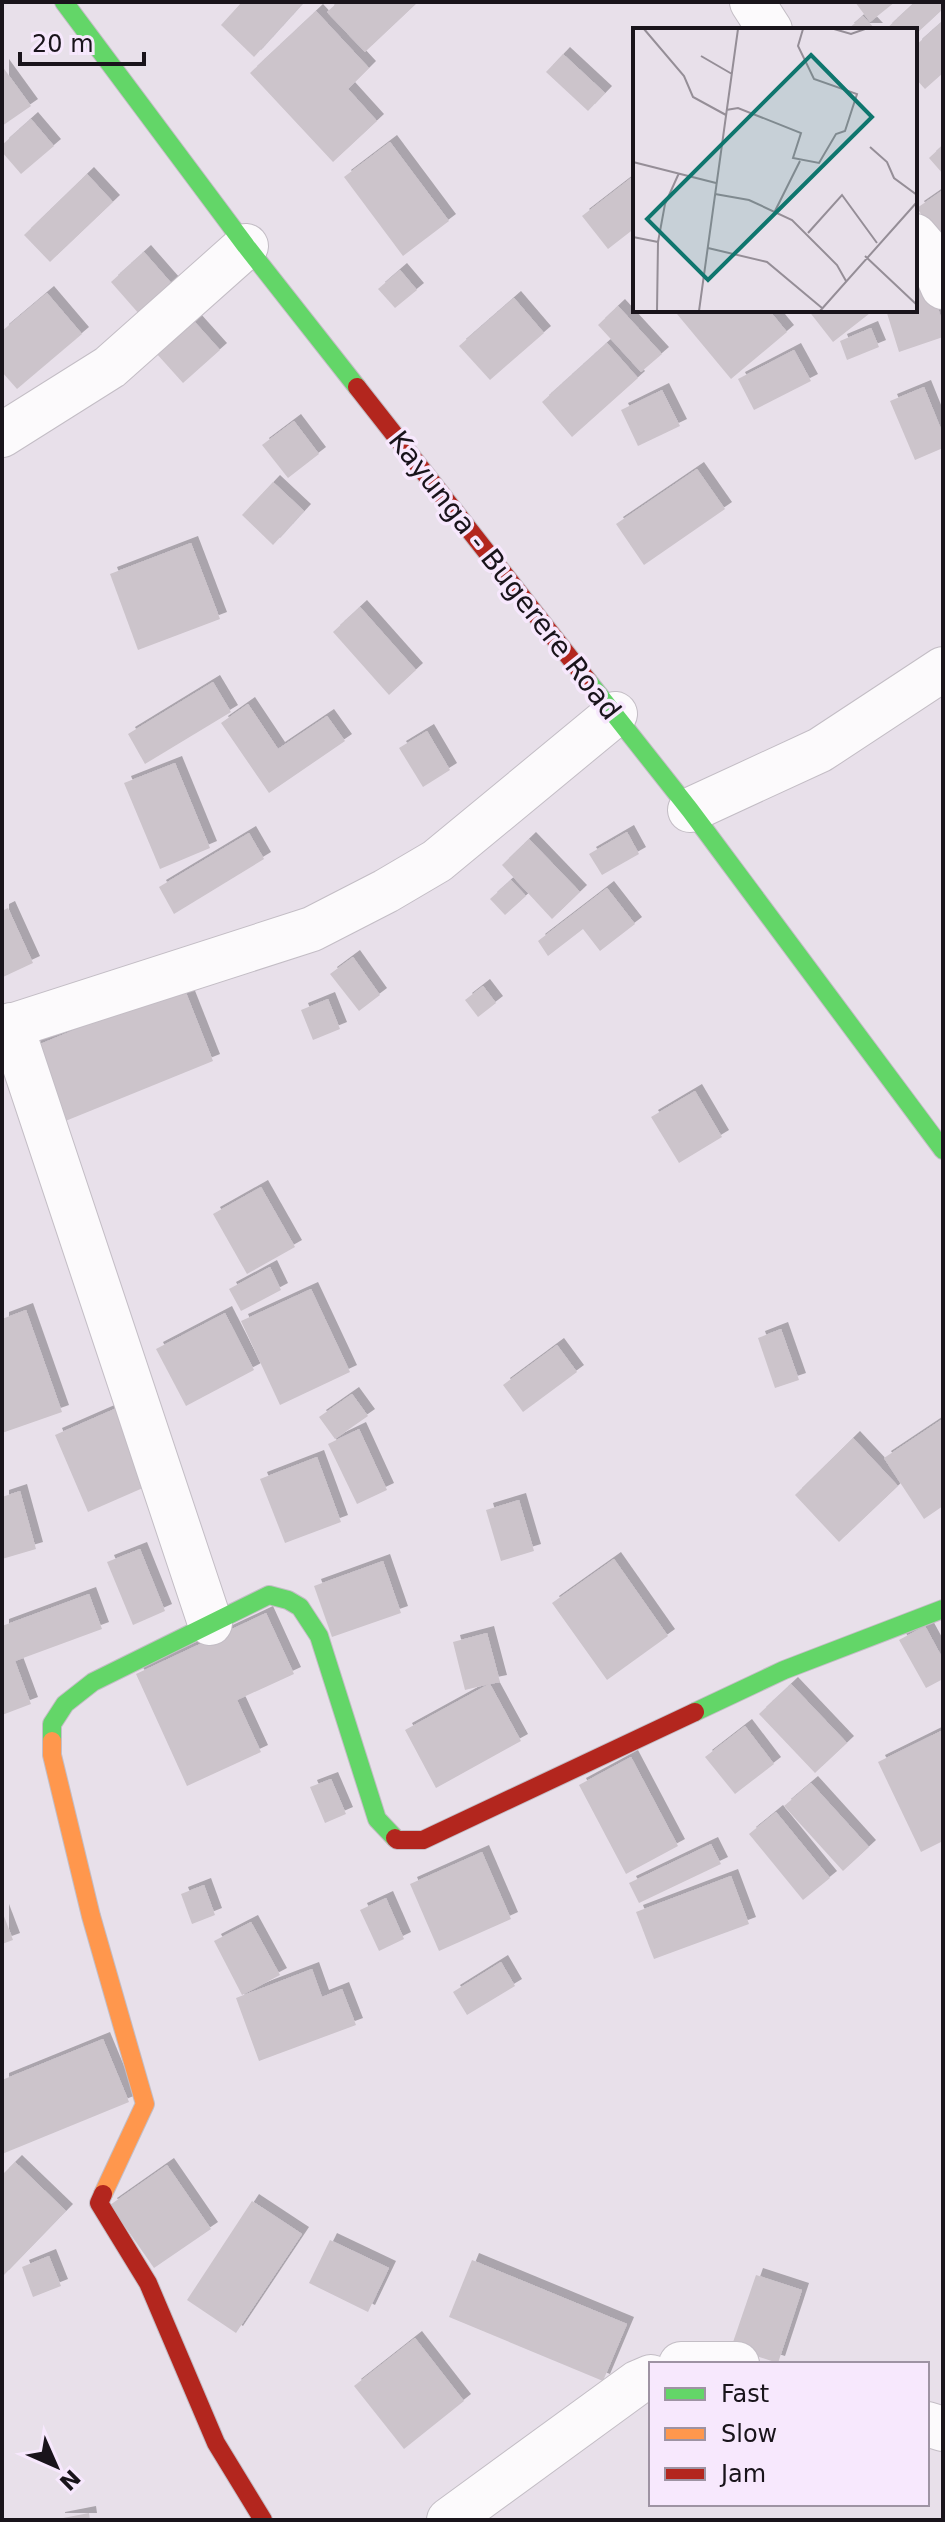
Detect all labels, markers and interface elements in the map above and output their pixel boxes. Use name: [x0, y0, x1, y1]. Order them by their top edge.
scale bar: [20, 16, 144, 66]
inset map: [633, 28, 917, 312]
text: 20 m: [32, 30, 94, 58]
street label: Kayunga - Bugerere Road: [382, 424, 628, 726]
legend: [649, 2362, 929, 2506]
text: Fast: [721, 2380, 769, 2408]
text: Slow: [721, 2420, 777, 2448]
north arrow: [16, 2426, 96, 2506]
text: Jam: [719, 2460, 766, 2488]
text: N: [54, 2464, 85, 2495]

